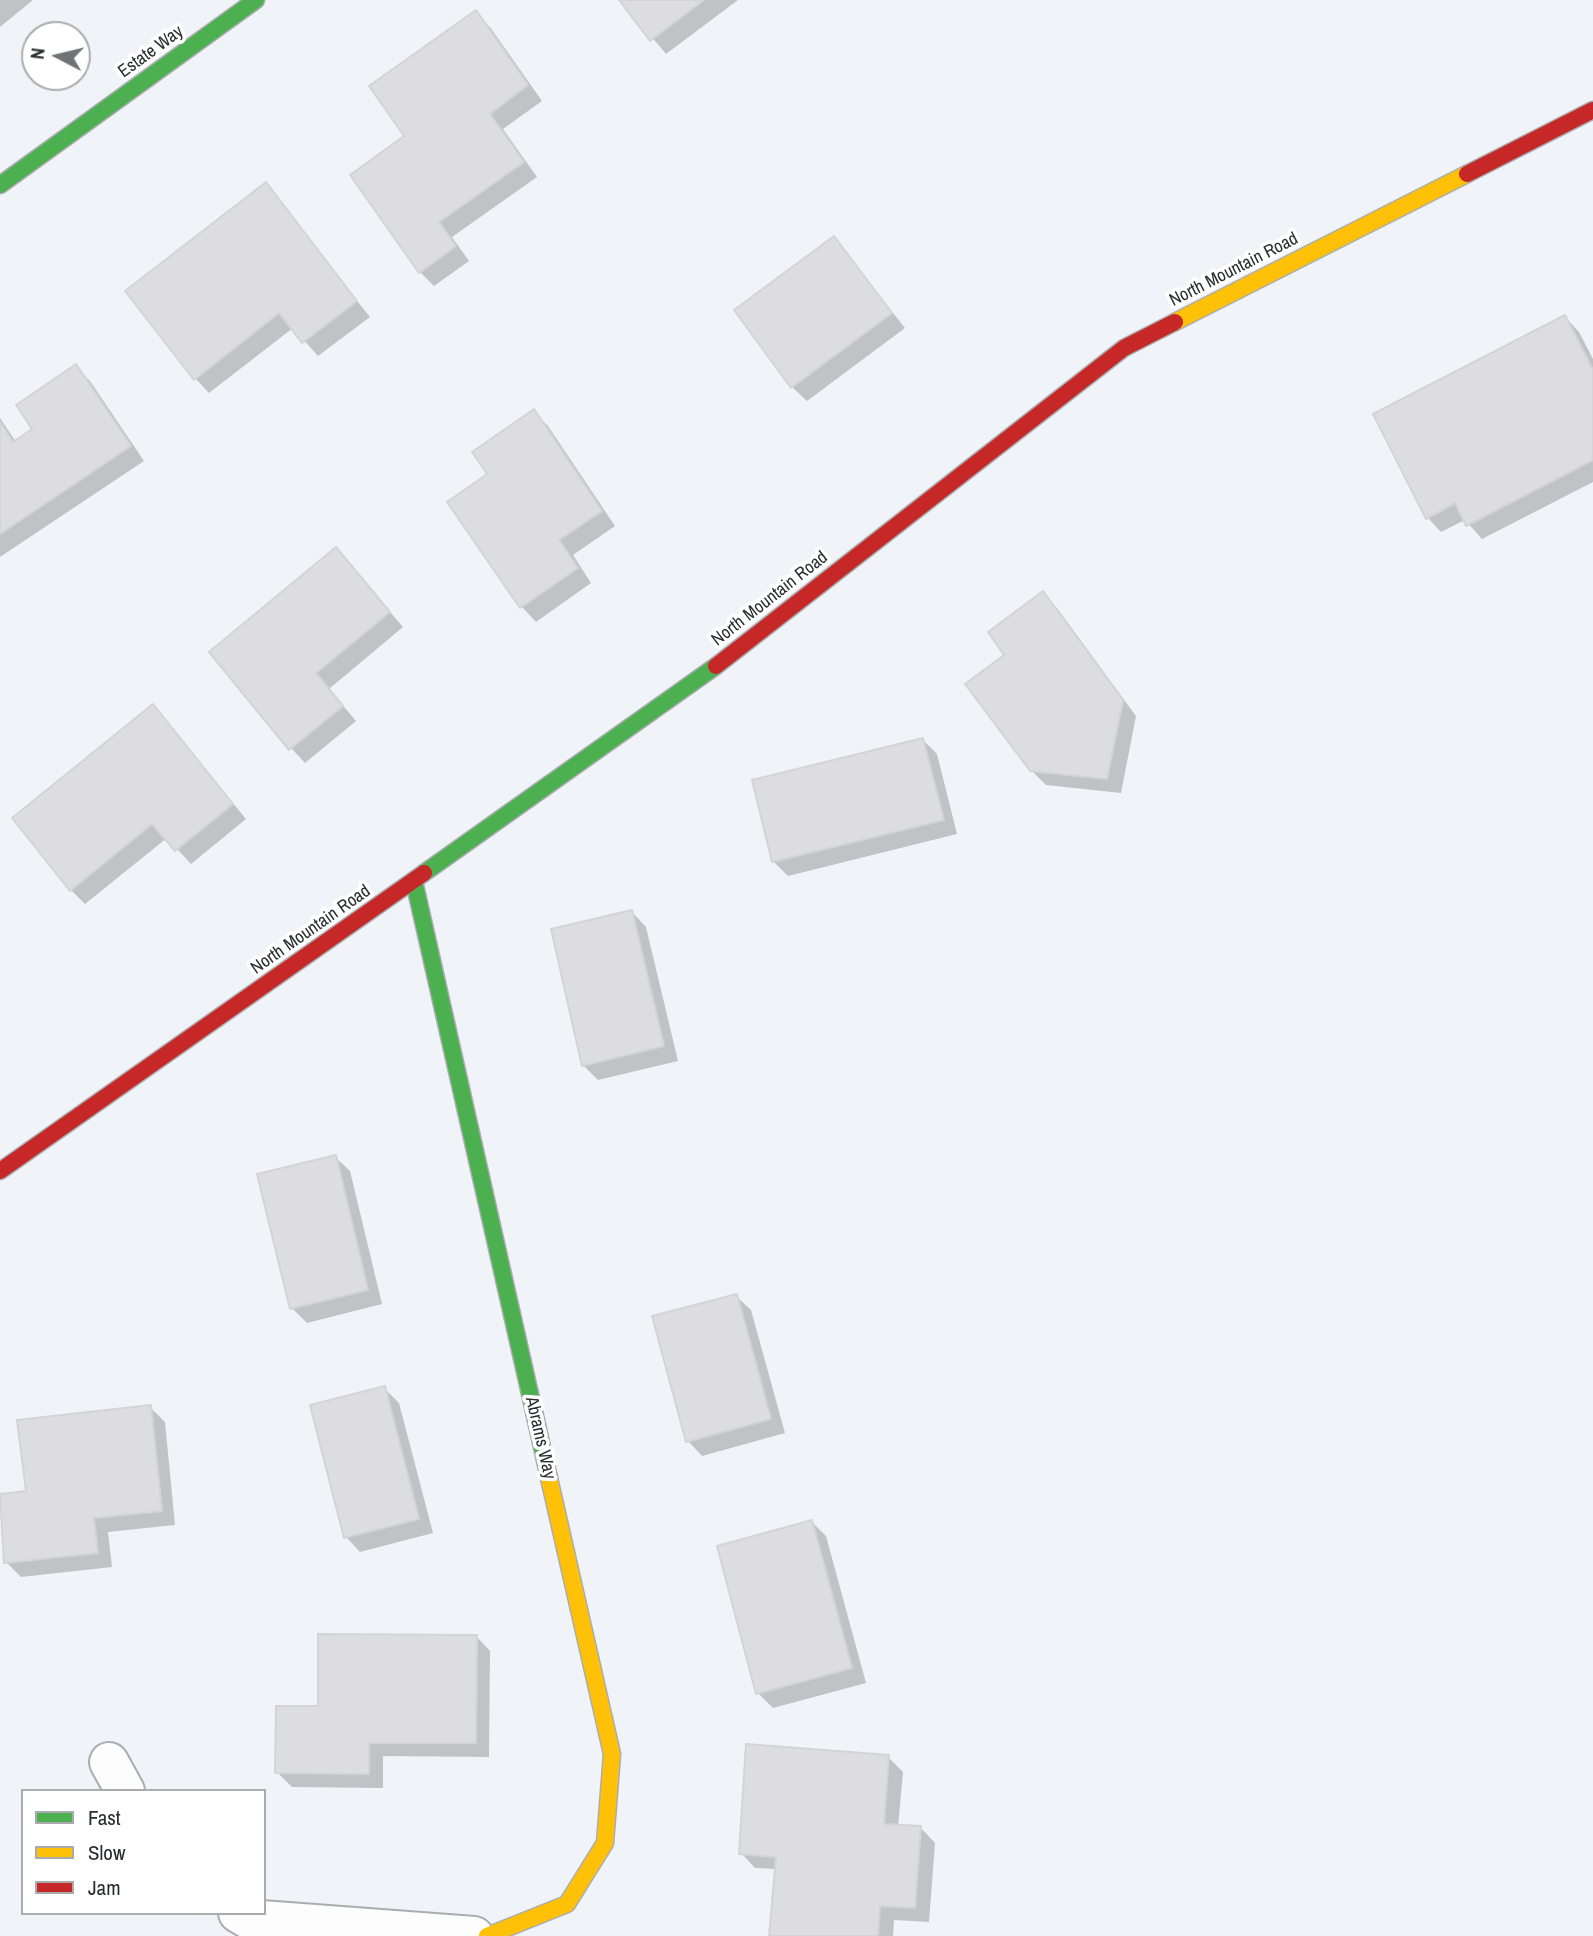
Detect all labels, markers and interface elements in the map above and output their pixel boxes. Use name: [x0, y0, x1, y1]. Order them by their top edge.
north arrow: [21, 21, 91, 91]
street label: Estate Way: [114, 21, 188, 83]
text: N: [24, 47, 51, 61]
street label: North Mountain Road: [1166, 228, 1302, 312]
street label: North Mountain Road: [708, 547, 832, 651]
street label: North Mountain Road: [247, 881, 375, 979]
street label: Abrams Way: [520, 1395, 560, 1481]
legend: [21, 1789, 266, 1915]
text: Fast: [88, 1803, 121, 1832]
text: Slow: [88, 1838, 125, 1867]
text: Jam: [88, 1873, 121, 1902]

